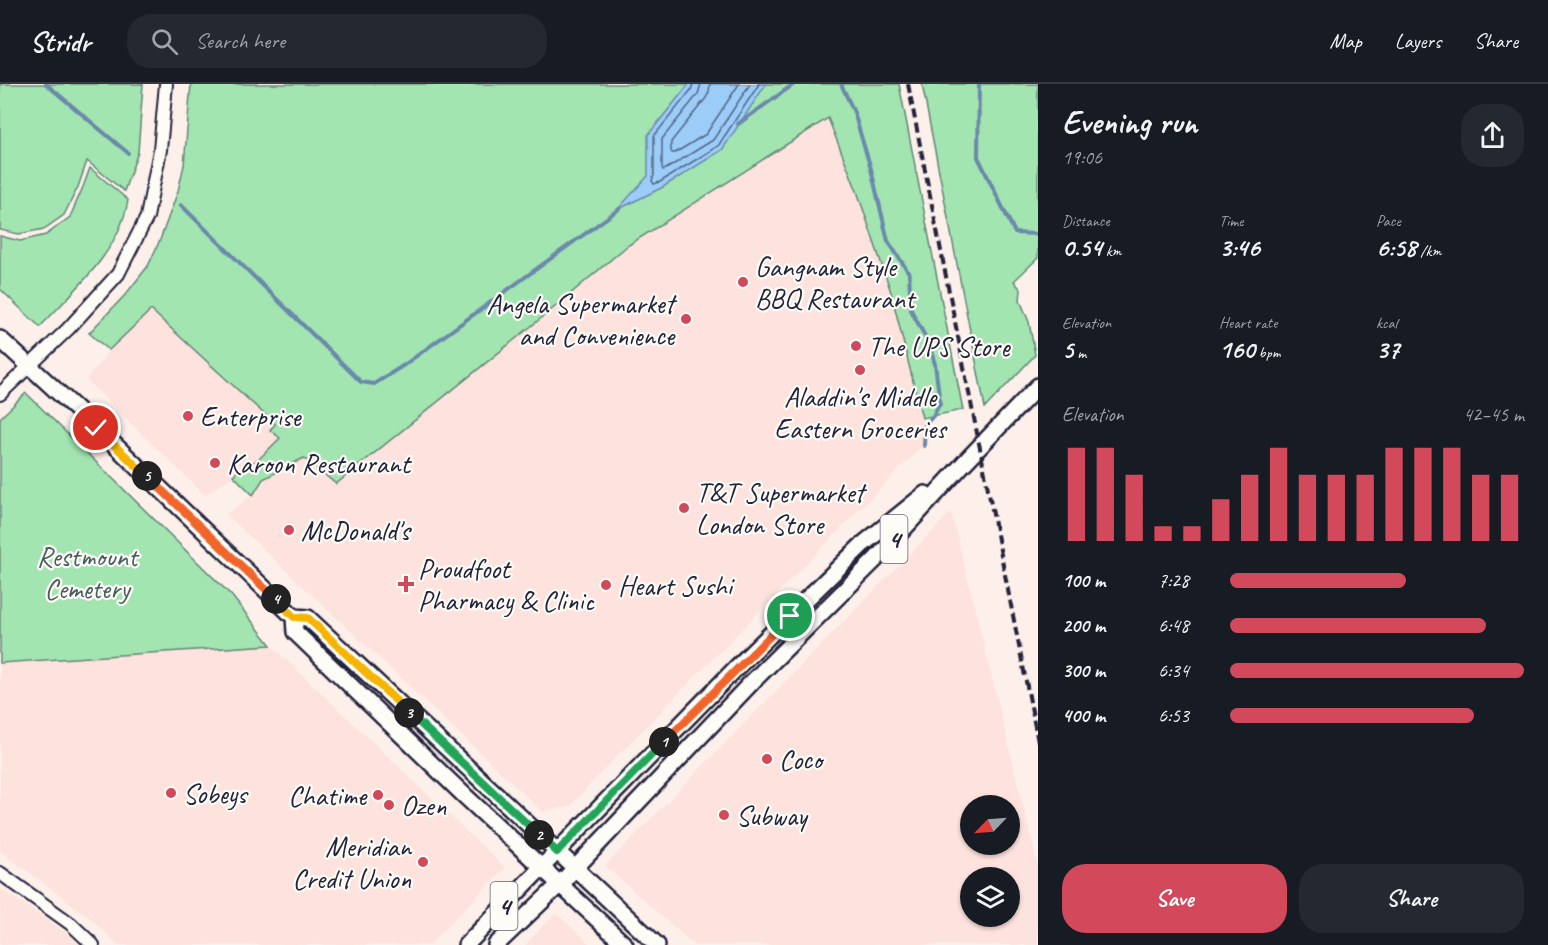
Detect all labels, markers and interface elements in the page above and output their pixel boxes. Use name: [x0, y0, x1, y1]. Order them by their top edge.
search box: [127, 14, 547, 68]
text: Stridr: [30, 24, 91, 59]
icon: search: [148, 25, 181, 58]
text: Search here: [196, 27, 285, 55]
text: Map: [1329, 28, 1362, 54]
text: Layers: [1395, 28, 1441, 54]
text: Share: [1474, 28, 1518, 54]
text: Evening run: [1062, 101, 1197, 143]
button: share: [1461, 104, 1524, 167]
text: 19:06: [1062, 145, 1102, 170]
text: Distance: [1062, 211, 1110, 231]
text: Time: [1219, 211, 1243, 231]
text: Pace: [1376, 211, 1401, 231]
text: 0.54: [1062, 231, 1102, 264]
text: 3:46: [1219, 231, 1260, 264]
text: 6:58: [1376, 231, 1416, 264]
text: km: [1102, 241, 1121, 261]
text: /km: [1416, 241, 1441, 261]
place label: Gangnam Style BBQ Restaurant: [755, 249, 917, 316]
marker: Gangnam Style BBQ Restaurant: [736, 275, 750, 289]
place label: Angela Supermarket and Convenience: [487, 286, 678, 353]
marker: Angela Supermarket and Convenience: [679, 312, 693, 326]
text: Elevation: [1062, 313, 1111, 333]
text: Heart rate: [1219, 313, 1277, 333]
text: kcal: [1376, 313, 1397, 333]
place label: The UPS Store: [868, 329, 1011, 364]
text: 5: [1062, 333, 1073, 366]
text: 160: [1219, 333, 1255, 366]
text: 37: [1376, 333, 1399, 366]
marker: The UPS Store: [849, 339, 863, 353]
text: m: [1073, 343, 1086, 363]
text: bpm: [1255, 343, 1281, 363]
marker: Aladdin's Middle Eastern Groceries: [853, 363, 867, 377]
place label: Aladdin's Middle Eastern Groceries: [774, 379, 948, 446]
place label: Enterprise: [200, 399, 302, 434]
pin: [70, 402, 121, 453]
text: Elevation: [1062, 402, 1124, 427]
text: 42–45 m: [1463, 402, 1524, 427]
marker: Enterprise: [181, 409, 195, 423]
icon: check: [79, 411, 112, 444]
place label: Karoon Restaurant: [227, 446, 412, 481]
marker: Karoon Restaurant: [208, 456, 222, 470]
pin: 5: [132, 461, 162, 491]
text: 5: [144, 466, 150, 486]
place label: T&T Supermarket London Store: [696, 475, 868, 542]
marker: T&T Supermarket London Store: [677, 501, 691, 515]
place label: McDonald's: [301, 513, 412, 548]
road number: 4: [880, 515, 908, 563]
marker: McDonald's: [282, 523, 296, 537]
park label: Restmount Cemetery: [37, 539, 140, 606]
place label: Proudfoot Pharmacy & Clinic: [418, 551, 595, 618]
place label: Heart Sushi: [618, 568, 736, 603]
text: 100 m: [1062, 568, 1105, 593]
text: 7:28: [1158, 568, 1189, 593]
marker: Proudfoot Pharmacy & Clinic: [399, 577, 413, 591]
marker: Heart Sushi: [599, 578, 613, 592]
pin: 4: [261, 584, 291, 614]
text: 4: [272, 589, 280, 609]
pin: [764, 590, 815, 641]
icon: arrive: [773, 599, 806, 632]
text: 200 m: [1062, 613, 1105, 638]
text: 6:48: [1158, 613, 1189, 638]
text: 300 m: [1062, 658, 1105, 683]
text: 6:34: [1158, 658, 1189, 683]
pin: 3: [394, 698, 424, 728]
text: 3: [405, 703, 413, 723]
text: 400 m: [1062, 703, 1105, 728]
text: 6:53: [1158, 703, 1189, 728]
pin: 1: [649, 727, 679, 757]
text: 1: [660, 732, 668, 752]
place label: Coco: [779, 742, 825, 777]
marker: Coco: [760, 752, 774, 766]
place label: Sobeys: [183, 776, 249, 811]
place label: Chatime: [288, 778, 368, 813]
marker: Sobeys: [164, 786, 178, 800]
marker: Chatime: [371, 788, 385, 802]
place label: Ozen: [401, 788, 447, 823]
north arrow: [960, 795, 1020, 855]
map controls: [960, 795, 1020, 927]
marker: Ozen: [382, 798, 396, 812]
place label: Subway: [736, 798, 809, 833]
marker: Subway: [717, 808, 731, 822]
pin: 2: [524, 820, 554, 850]
text: 2: [535, 825, 543, 845]
place label: Meridian Credit Union: [293, 829, 412, 896]
marker: Meridian Credit Union: [416, 855, 430, 869]
button: Save: [1062, 864, 1287, 933]
button: Share: [1299, 864, 1524, 933]
button: layers: [960, 867, 1020, 927]
road number: 4: [490, 882, 518, 930]

